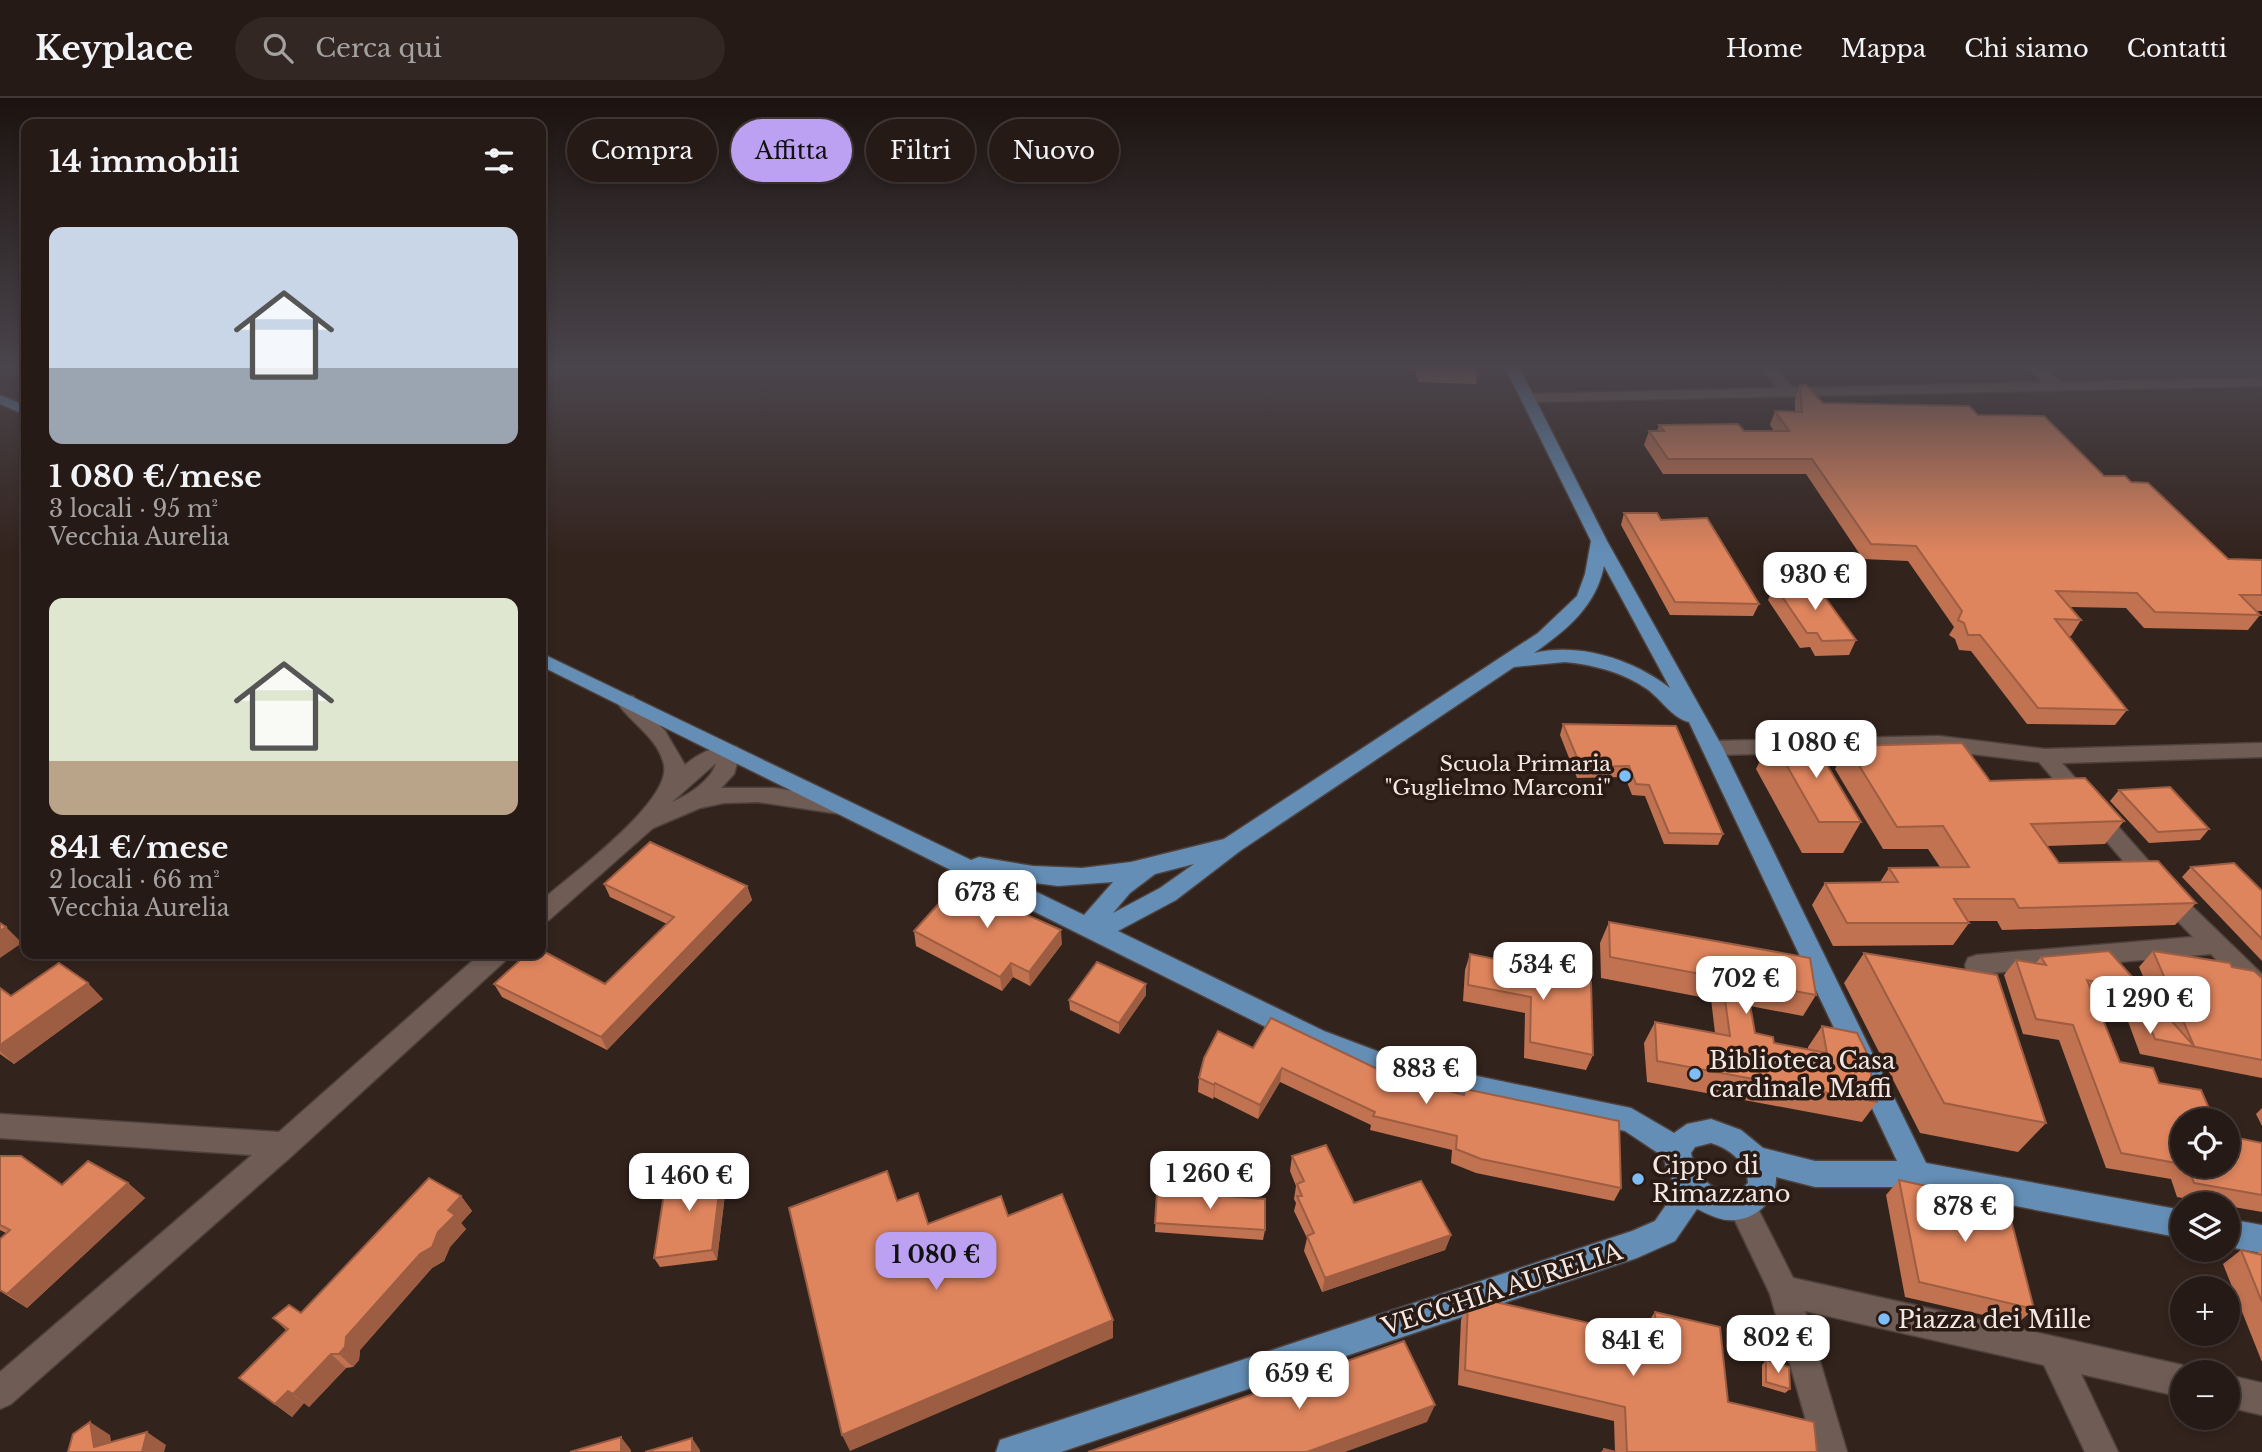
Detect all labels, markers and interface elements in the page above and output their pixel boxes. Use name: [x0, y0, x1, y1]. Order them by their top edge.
search box: [235, 17, 725, 80]
text: Keyplace: [35, 28, 193, 69]
icon: search: [259, 29, 297, 67]
text: Cerca qui: [315, 32, 442, 64]
text: Home: [1726, 34, 1803, 63]
text: Mappa: [1841, 34, 1926, 63]
text: Chi siamo: [1964, 34, 2089, 63]
text: Contatti: [2127, 34, 2227, 63]
chip: Compra: [567, 119, 717, 182]
chip: Affitta: [731, 119, 852, 182]
chip: Filtri: [866, 119, 975, 182]
chip: Nuovo: [989, 119, 1119, 182]
icon: filters: [480, 142, 518, 180]
text: 14 immobili: [49, 143, 240, 180]
icon: home: [221, 272, 347, 398]
text: 1 080 €/mese: [49, 458, 262, 495]
text: 3 locali · 95 m²: [49, 495, 218, 523]
text: Vecchia Aurelia: [49, 523, 230, 551]
pin: 930 €: [1766, 552, 1864, 612]
text: 930 €: [1779, 561, 1851, 589]
icon: home: [221, 643, 347, 769]
pin: 1 080 €: [1751, 720, 1881, 780]
text: 1 080 €: [1771, 729, 1861, 757]
place label: Scuola Primaria "Guglielmo Marconi": [1385, 751, 1611, 801]
marker: Scuola Primaria "Guglielmo Marconi": [1617, 768, 1633, 784]
text: 841 €/mese: [49, 829, 228, 866]
text: 2 locali · 66 m²: [49, 866, 220, 894]
pin: 673 €: [938, 870, 1036, 930]
text: 673 €: [954, 879, 1020, 907]
text: Vecchia Aurelia: [49, 894, 230, 922]
pin: 534 €: [1494, 942, 1592, 1002]
text: 534 €: [1509, 951, 1577, 979]
pin: 702 €: [1697, 956, 1795, 1016]
text: 702 €: [1712, 965, 1780, 993]
pin: 1 290 €: [2085, 976, 2215, 1036]
text: 1 290 €: [2106, 985, 2194, 1013]
pin: 883 €: [1377, 1046, 1475, 1106]
place label: Biblioteca Casa cardinale Maffi: [1709, 1046, 1896, 1103]
text: 883 €: [1392, 1055, 1460, 1083]
marker: Biblioteca Casa cardinale Maffi: [1687, 1066, 1703, 1082]
map controls: [2170, 1108, 2240, 1430]
button: locate: [2170, 1108, 2240, 1178]
place label: Cippo di Rimazzano: [1652, 1151, 1790, 1208]
pin: 1 260 €: [1145, 1152, 1275, 1211]
pin: 1 460 €: [624, 1154, 754, 1213]
text: 1 260 €: [1166, 1160, 1254, 1188]
text: 1 460 €: [645, 1162, 733, 1190]
marker: Cippo di Rimazzano: [1630, 1171, 1646, 1187]
pin: 878 €: [1916, 1184, 2014, 1244]
button: layers: [2170, 1192, 2240, 1262]
text: 878 €: [1933, 1193, 1997, 1221]
pin: 1 080 €: [871, 1232, 1001, 1292]
street label: VECCHIA AURELIA: [1377, 1236, 1626, 1342]
text: 1 080 €: [891, 1241, 981, 1269]
button: +: [2170, 1276, 2240, 1346]
place label: Piazza dei Mille: [1898, 1305, 2091, 1334]
marker: Piazza dei Mille: [1876, 1311, 1892, 1327]
pin: 802 €: [1729, 1316, 1827, 1375]
pin: 841 €: [1584, 1318, 1682, 1378]
text: 802 €: [1743, 1324, 1813, 1352]
text: 841 €: [1601, 1327, 1665, 1355]
pin: 659 €: [1250, 1352, 1348, 1411]
text: 659 €: [1265, 1360, 1333, 1388]
button: −: [2170, 1360, 2240, 1430]

